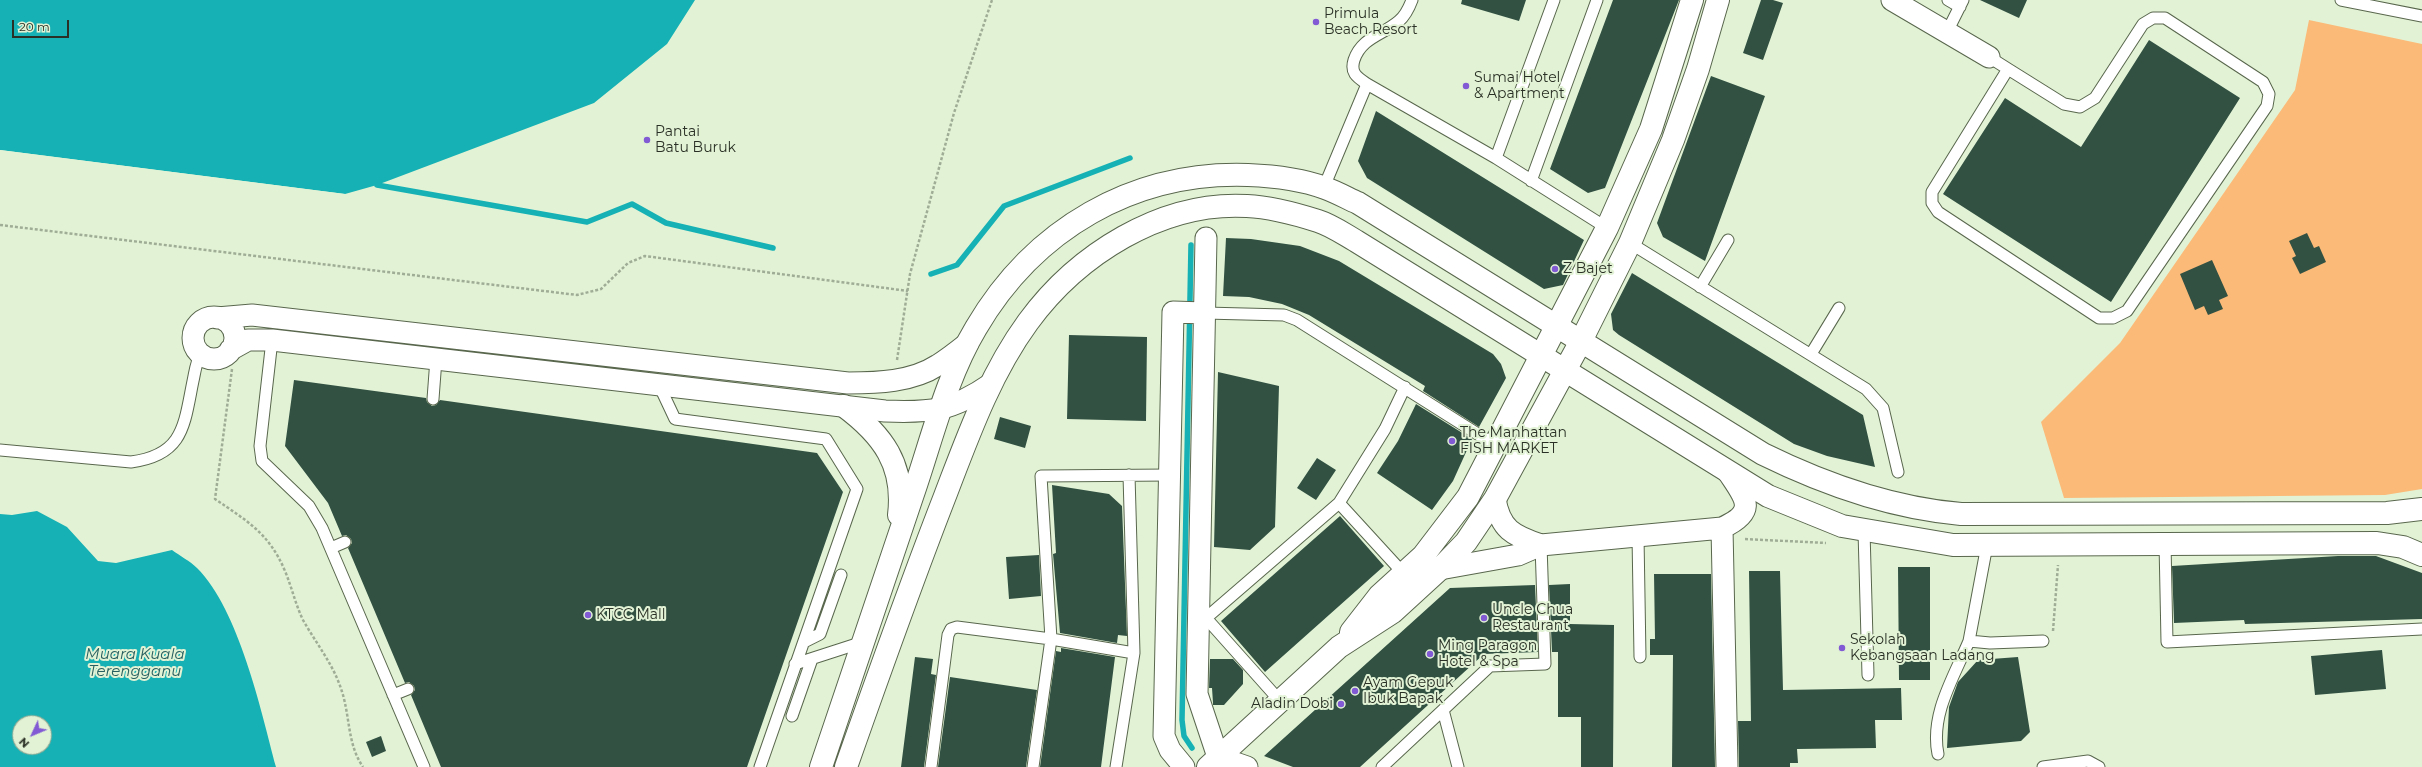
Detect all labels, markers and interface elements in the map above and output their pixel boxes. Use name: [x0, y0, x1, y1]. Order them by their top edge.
place label: Primula Beach Resort: [1324, 6, 1418, 38]
scale bar: [14, 12, 71, 38]
marker: Primula Beach Resort: [1311, 17, 1321, 27]
text: 20 m: [19, 19, 50, 34]
place label: Sumai Hotel & Apartment: [1474, 70, 1565, 102]
marker: Sumai Hotel & Apartment: [1461, 81, 1471, 91]
place label: Pantai Batu Buruk: [655, 124, 736, 156]
marker: Pantai Batu Buruk: [642, 135, 652, 145]
place label: Z Bajet: [1563, 261, 1613, 277]
marker: Z Bajet: [1550, 264, 1560, 274]
place label: The Manhattan FISH MARKET: [1460, 425, 1567, 458]
marker: The Manhattan FISH MARKET: [1447, 436, 1457, 446]
place label: Uncle Chua Restaurant: [1492, 602, 1573, 634]
place label: KTCC Mall: [596, 607, 666, 623]
marker: KTCC Mall: [583, 610, 593, 620]
marker: Uncle Chua Restaurant: [1479, 613, 1489, 623]
place label: Sekolah Kebangsaan Ladang: [1850, 632, 1995, 664]
place label: Ming Paragon Hotel & Spa: [1438, 638, 1537, 670]
marker: Sekolah Kebangsaan Ladang: [1837, 643, 1847, 653]
water label: Muara Kuala Terengganu: [85, 646, 185, 681]
marker: Ming Paragon Hotel & Spa: [1425, 649, 1435, 659]
place label: Ayam Gepuk Ibuk Bapak: [1363, 675, 1453, 708]
marker: Ayam Gepuk Ibuk Bapak: [1350, 686, 1360, 696]
place label: Aladin Dobi: [1251, 696, 1333, 712]
marker: Aladin Dobi: [1336, 699, 1346, 709]
north arrow: [12, 715, 52, 755]
text: N: [16, 735, 32, 751]

